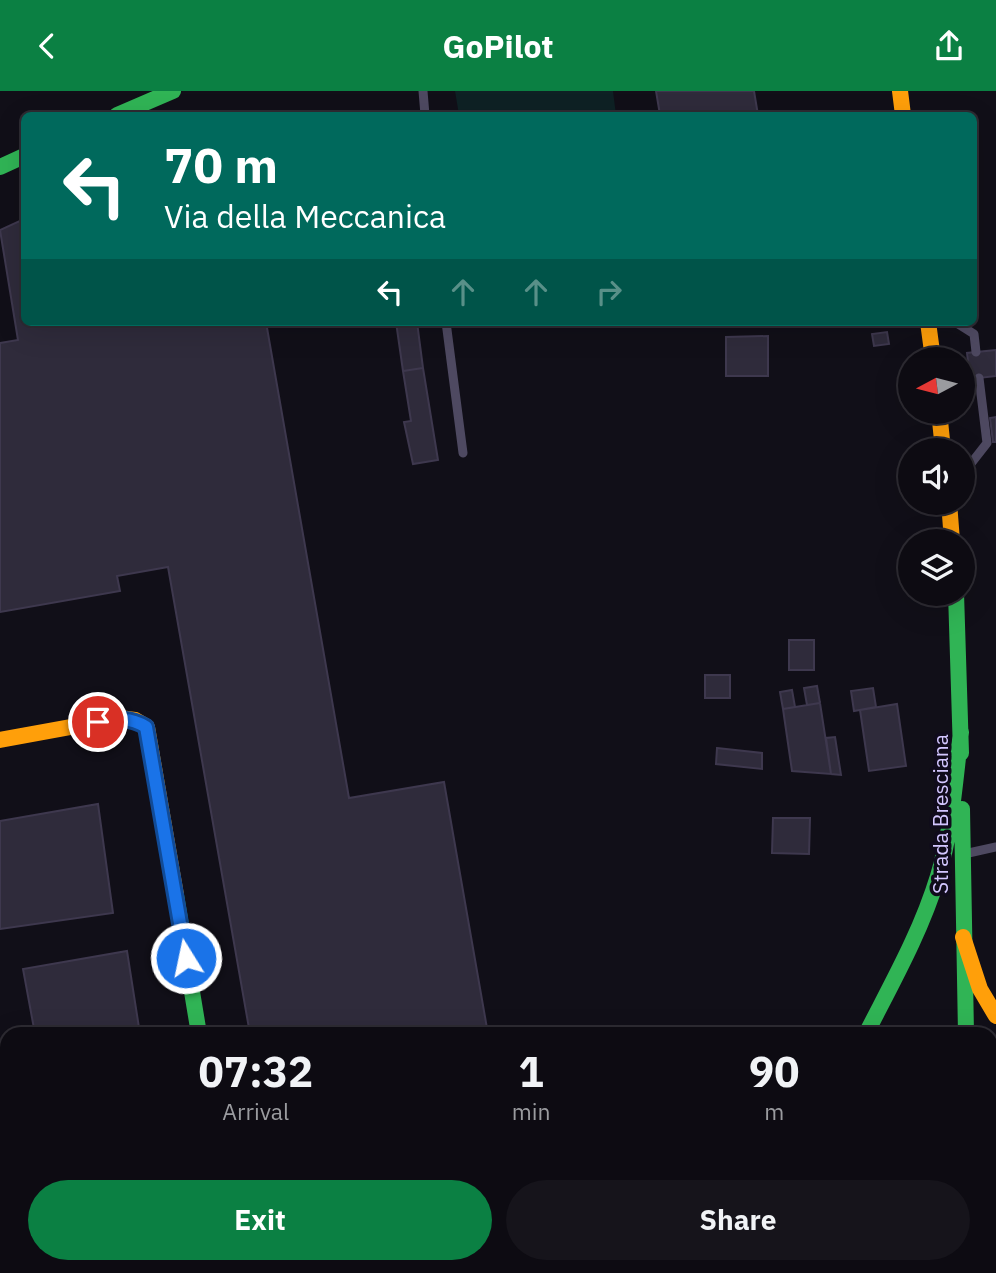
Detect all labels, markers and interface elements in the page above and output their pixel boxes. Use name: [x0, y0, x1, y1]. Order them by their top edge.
text: GoPilot: [442, 25, 554, 67]
icon: back: [28, 27, 66, 65]
icon: share: [930, 27, 968, 65]
text: 70 m: [164, 133, 278, 196]
icon: left: [49, 140, 140, 231]
text: Via della Meccanica: [164, 195, 446, 237]
icon: left: [371, 273, 409, 311]
icon: ahead: [444, 273, 482, 311]
icon: ahead: [517, 273, 555, 311]
icon: right: [590, 273, 628, 311]
north arrow: [898, 347, 975, 423]
map controls: [898, 347, 975, 606]
button: sound: [898, 438, 975, 515]
button: layers: [898, 529, 975, 606]
pin: [68, 692, 128, 752]
icon: arrive: [79, 703, 117, 741]
street label: Strada Bresciana: [926, 734, 954, 894]
position arrow: [149, 921, 223, 995]
text: 07:32: [199, 1044, 313, 1099]
text: 1: [519, 1044, 544, 1099]
text: 90: [749, 1044, 799, 1099]
text: Arrival: [222, 1096, 289, 1126]
text: min: [512, 1096, 551, 1126]
text: m: [764, 1096, 784, 1126]
button: Exit: [28, 1180, 492, 1260]
button: Share: [506, 1180, 970, 1260]

